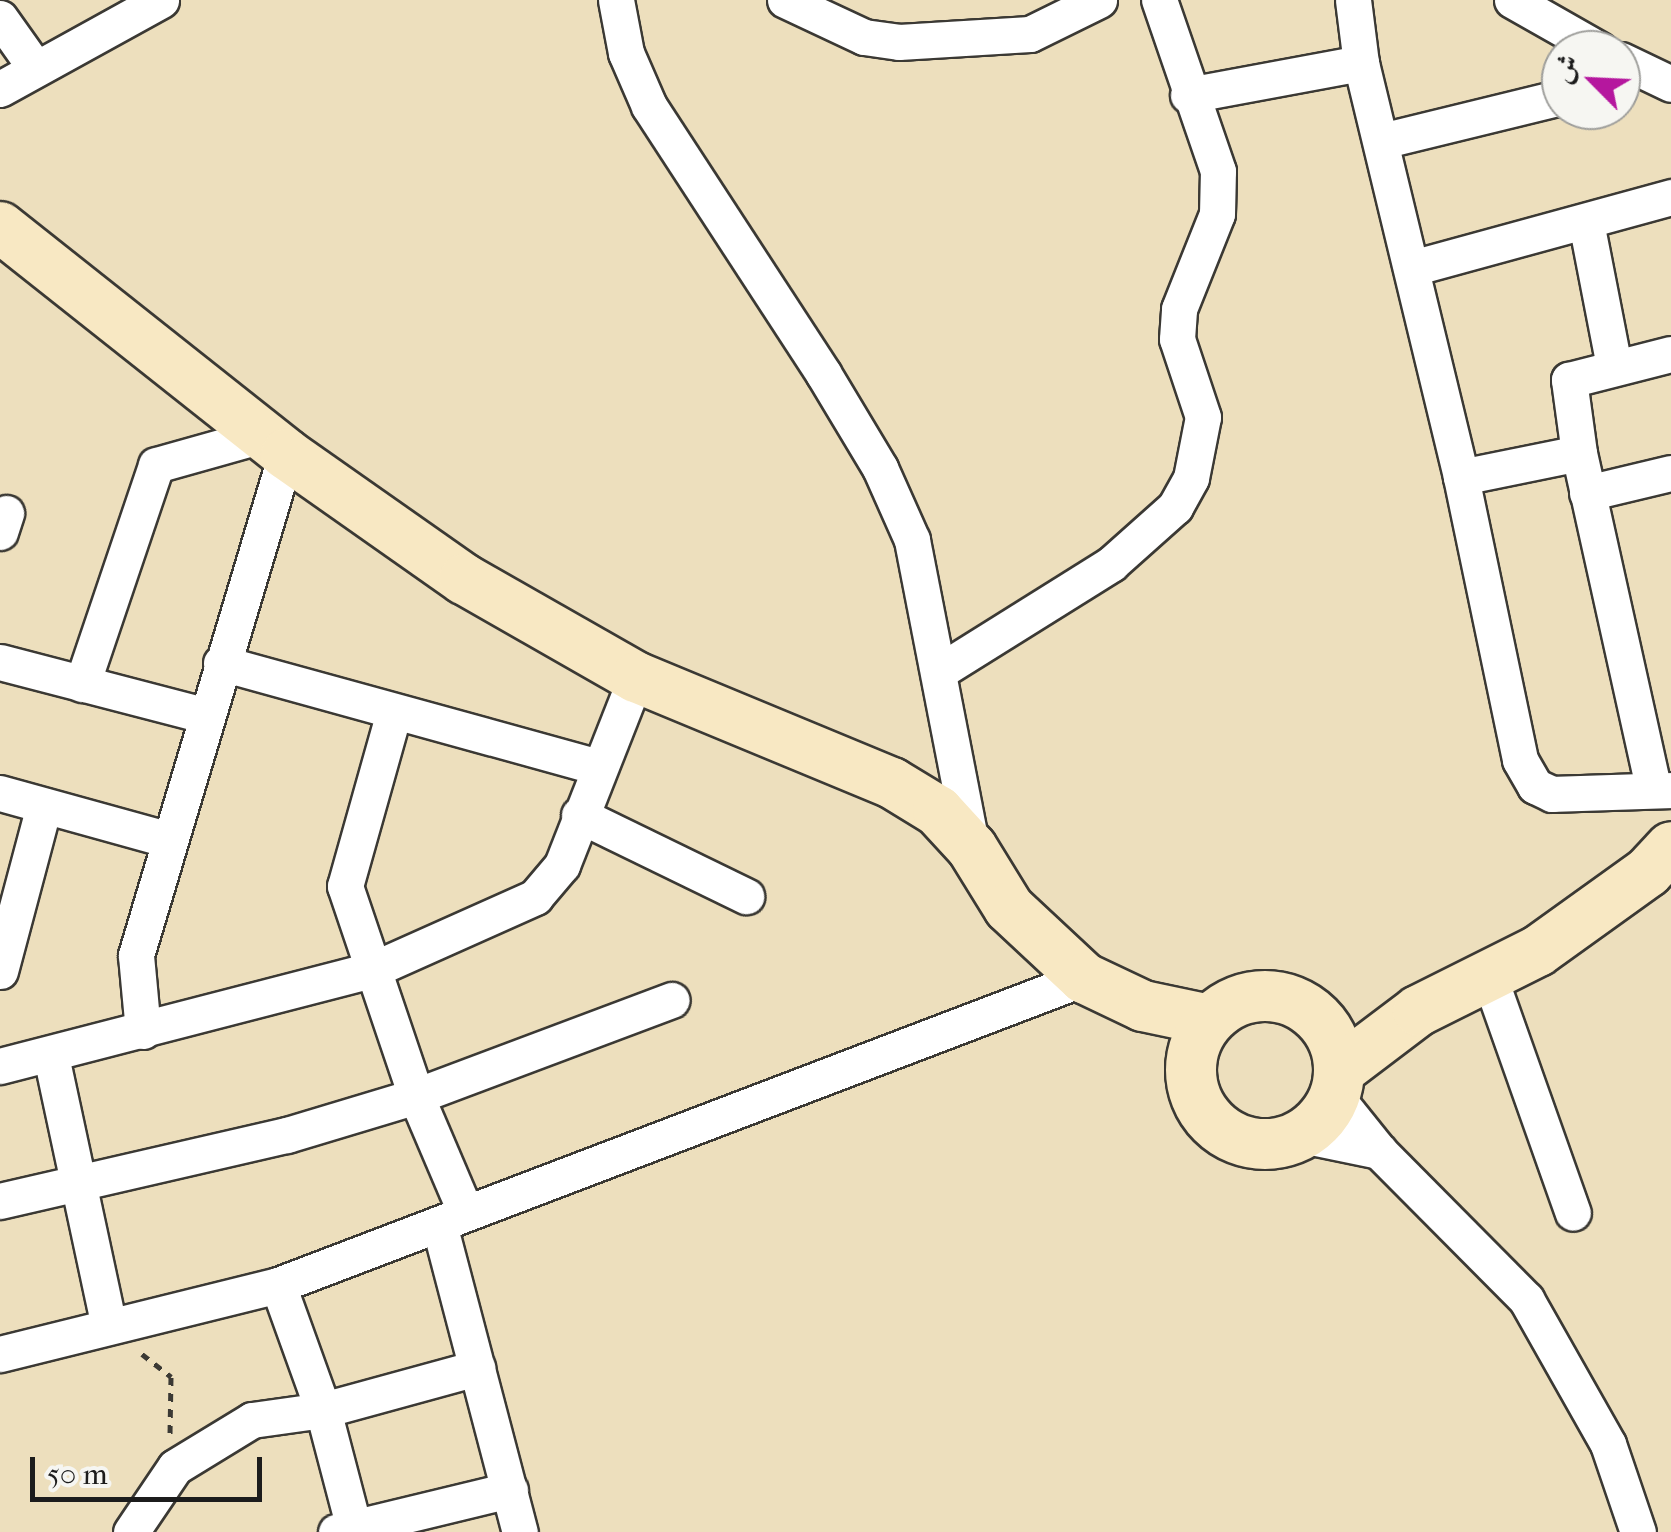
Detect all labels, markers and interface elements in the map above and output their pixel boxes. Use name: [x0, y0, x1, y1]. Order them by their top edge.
north arrow: [1541, 30, 1641, 130]
text: ش: [1544, 49, 1586, 88]
scale bar: [35, 1437, 268, 1499]
text: 50 m: [47, 1457, 108, 1492]

